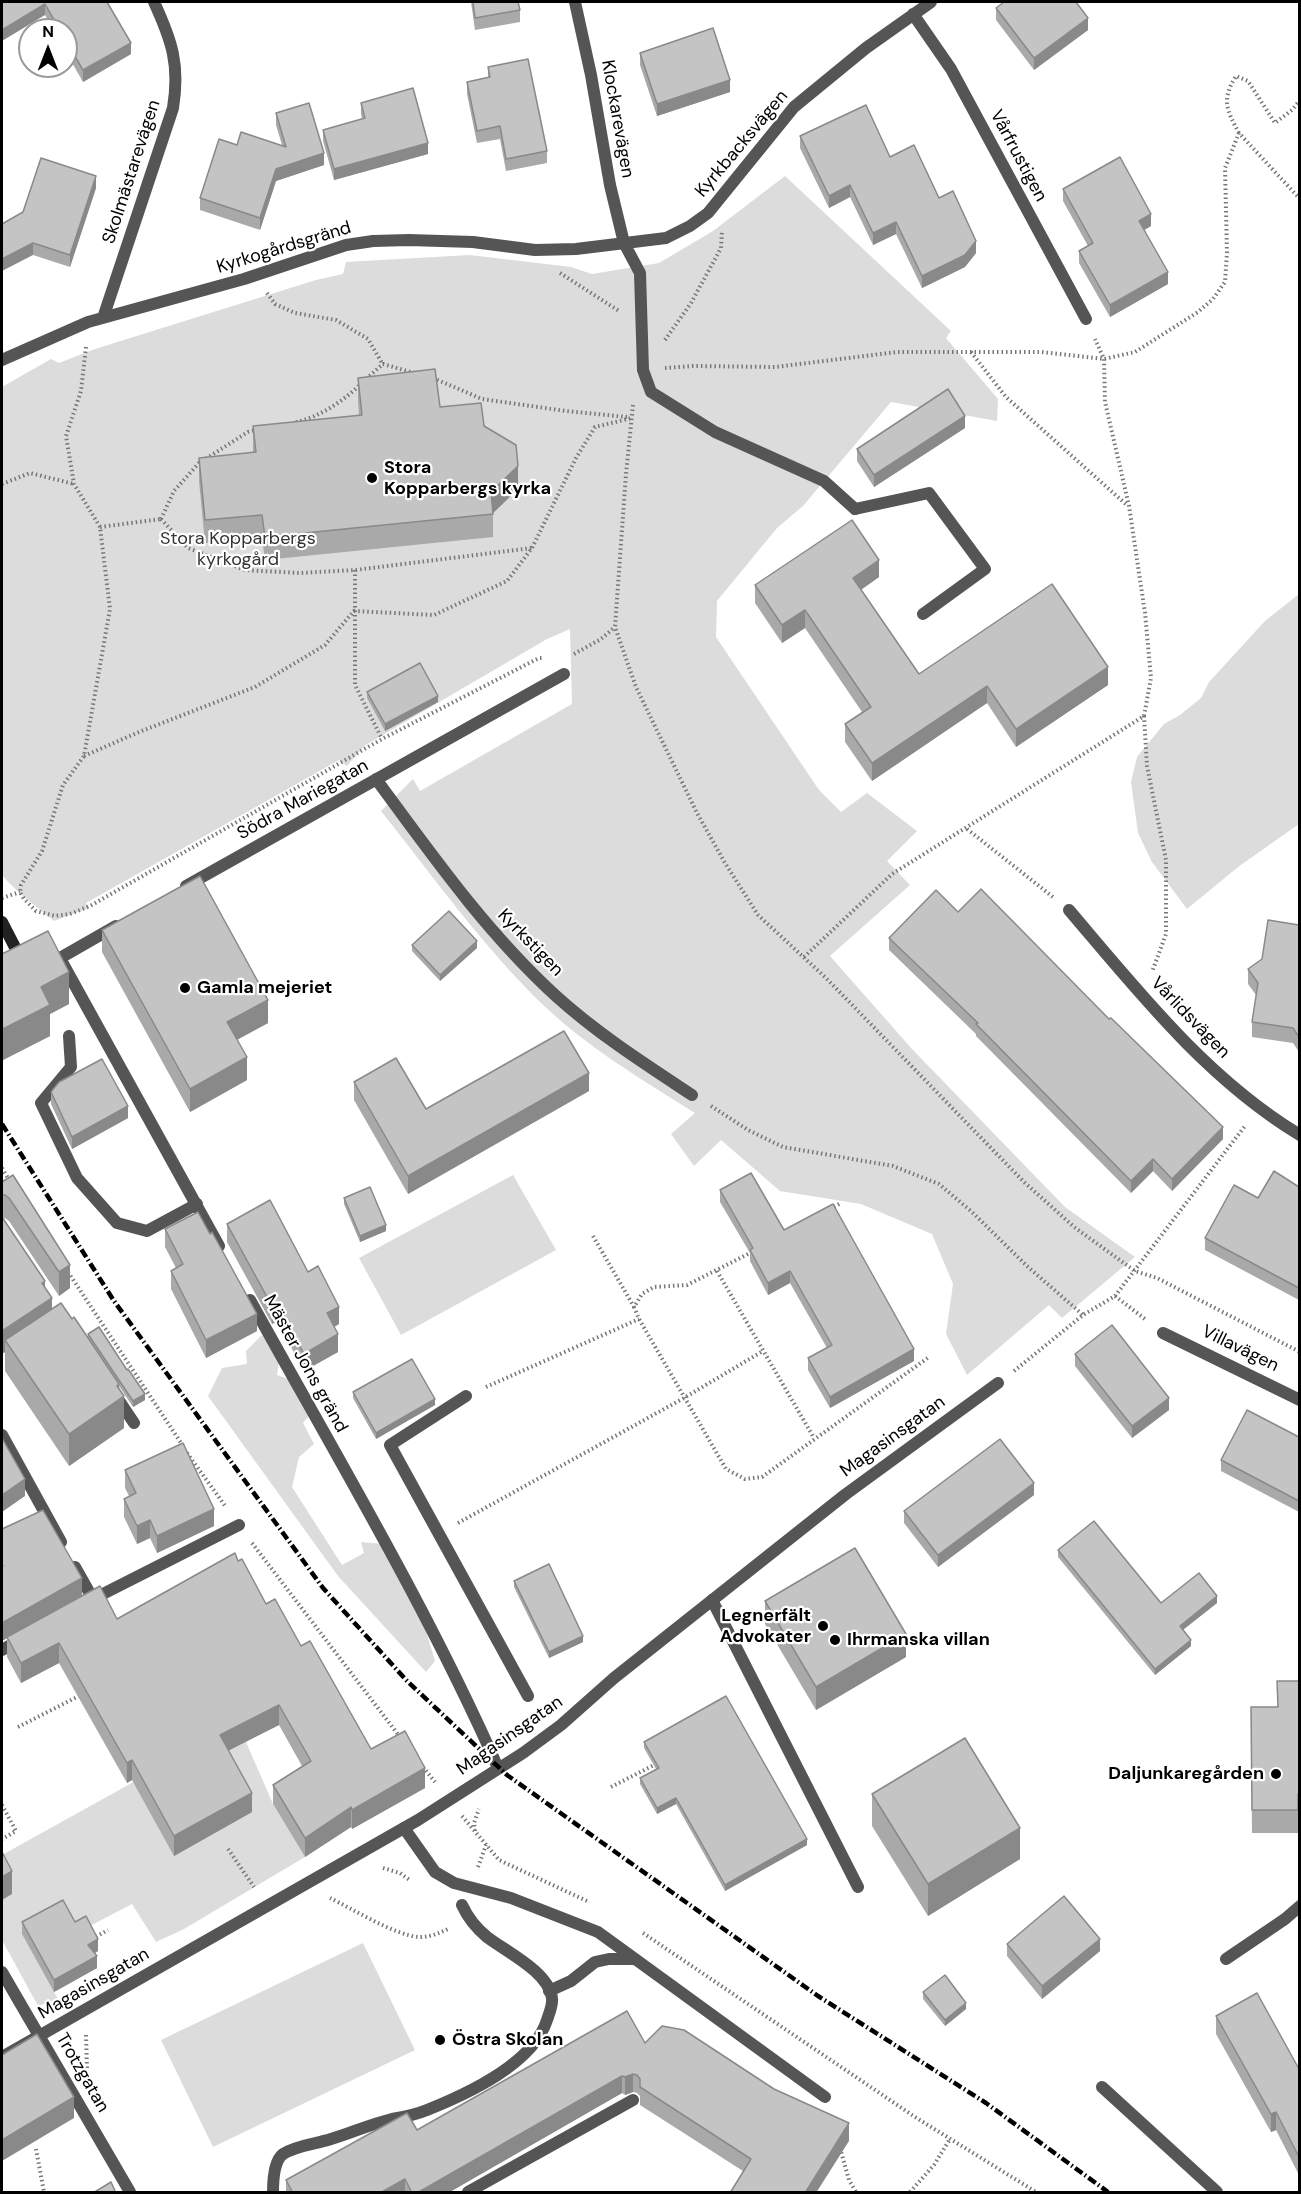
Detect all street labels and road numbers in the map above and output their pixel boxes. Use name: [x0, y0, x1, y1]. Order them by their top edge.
street label: Klockarevägen: [596, 58, 638, 180]
street label: Kyrkbacksvägen: [691, 86, 793, 202]
street label: Skolmästarevägen: [99, 97, 165, 247]
street label: Vårfrustigen: [985, 106, 1051, 206]
street label: Kyrkogårdsgränd: [214, 217, 354, 279]
street label: Södra Mariegatan: [234, 755, 372, 845]
street label: Kyrkstigen: [493, 905, 567, 981]
street label: Vårlidsvägen: [1146, 973, 1234, 1063]
street label: Mäster Jons gränd: [258, 1291, 352, 1437]
street label: Villavägen: [1198, 1321, 1282, 1377]
street label: Magasinsgatan: [836, 1392, 950, 1482]
street label: Magasinsgatan: [453, 1692, 567, 1780]
street label: Magasinsgatan: [35, 1944, 153, 2024]
street label: Trotzgatan: [51, 2030, 113, 2116]

